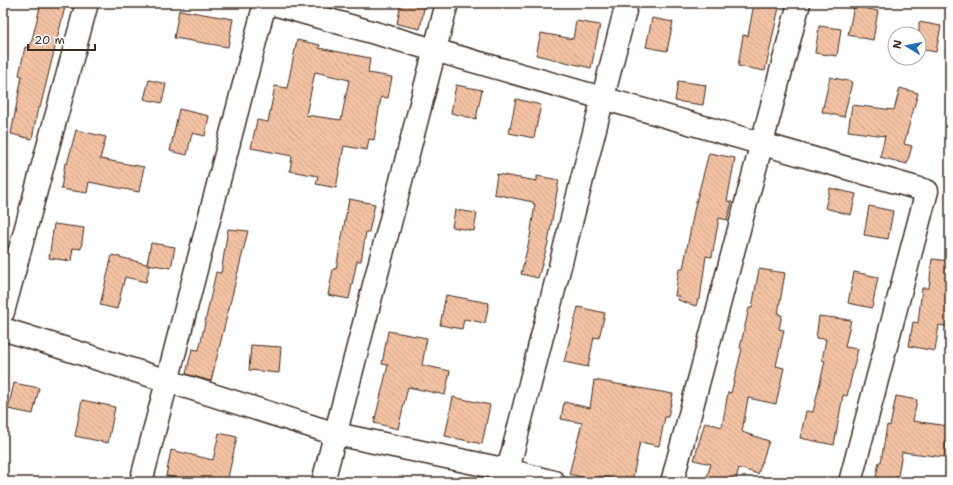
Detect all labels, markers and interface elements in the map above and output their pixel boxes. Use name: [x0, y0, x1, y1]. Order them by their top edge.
scale bar: [28, 26, 95, 52]
north arrow: [887, 26, 927, 66]
text: 20 m: [34, 32, 65, 48]
text: N: [890, 38, 906, 50]

